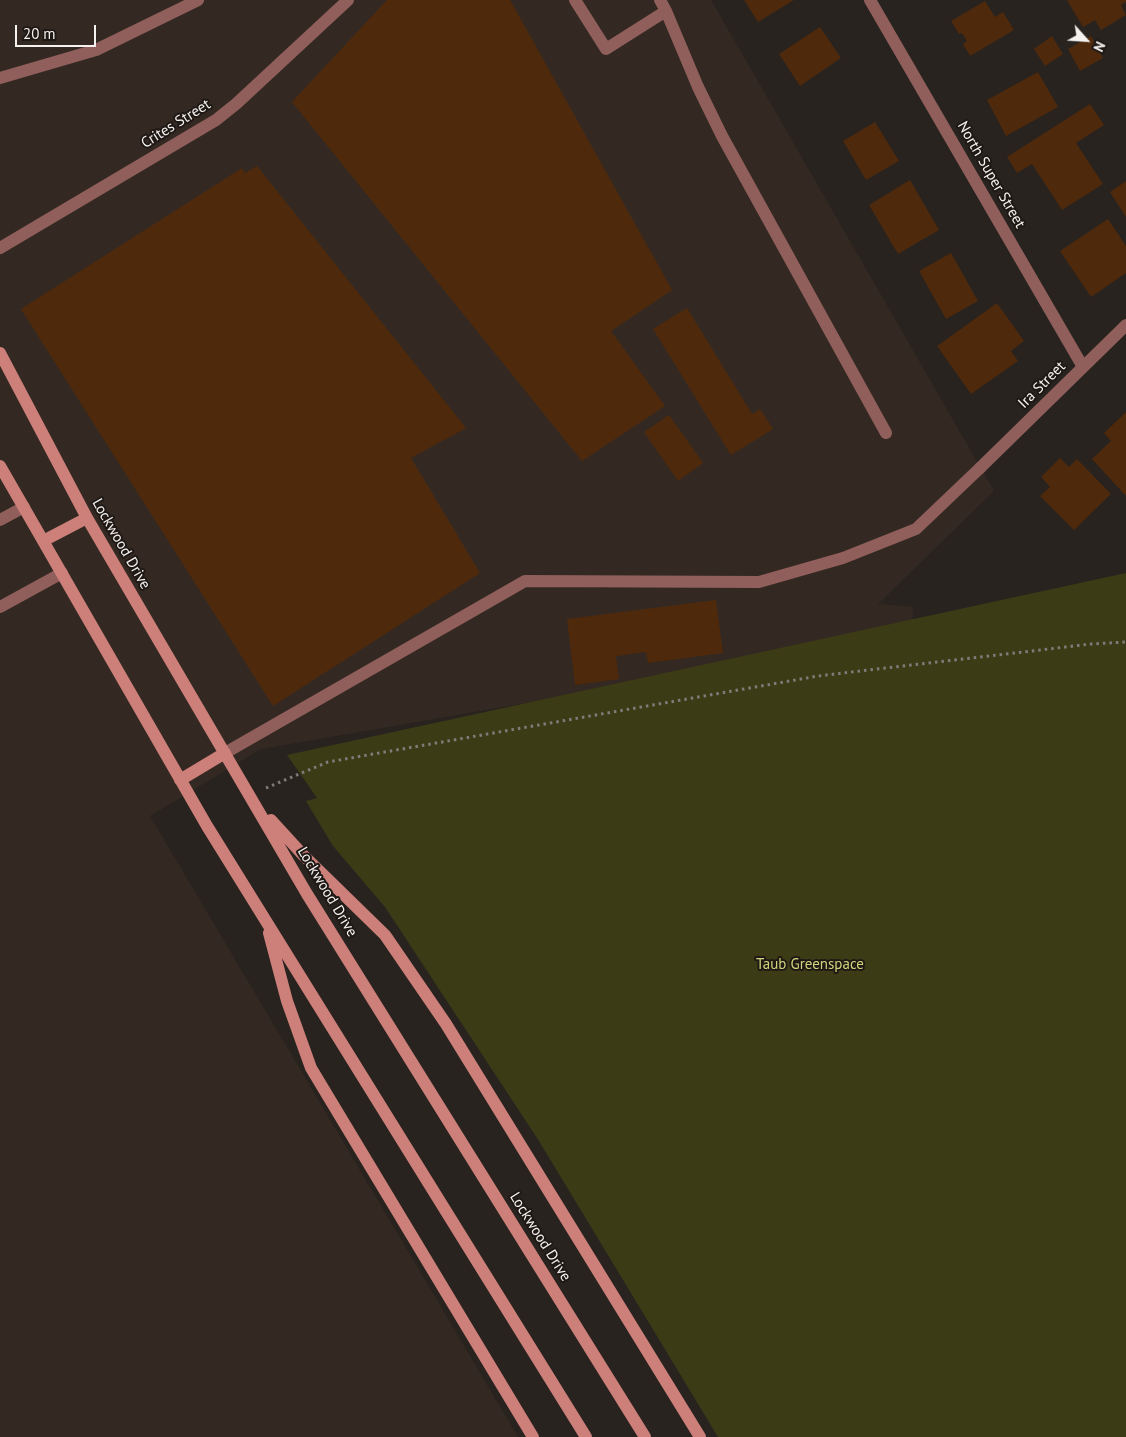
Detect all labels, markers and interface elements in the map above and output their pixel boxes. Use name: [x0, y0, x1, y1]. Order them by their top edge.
scale bar: [18, 15, 99, 47]
north arrow: [1061, 15, 1111, 65]
text: 20 m: [23, 24, 56, 43]
text: N: [1089, 38, 1110, 55]
street label: Crites Street: [138, 96, 214, 152]
street label: North Super Street: [953, 118, 1029, 232]
street label: Ira Street: [1015, 358, 1069, 412]
street label: Lockwood Drive: [88, 496, 154, 592]
street label: Lockwood Drive: [293, 844, 361, 940]
park label: Taub Greenspace: [756, 956, 864, 974]
street label: Lockwood Drive: [505, 1189, 575, 1285]

